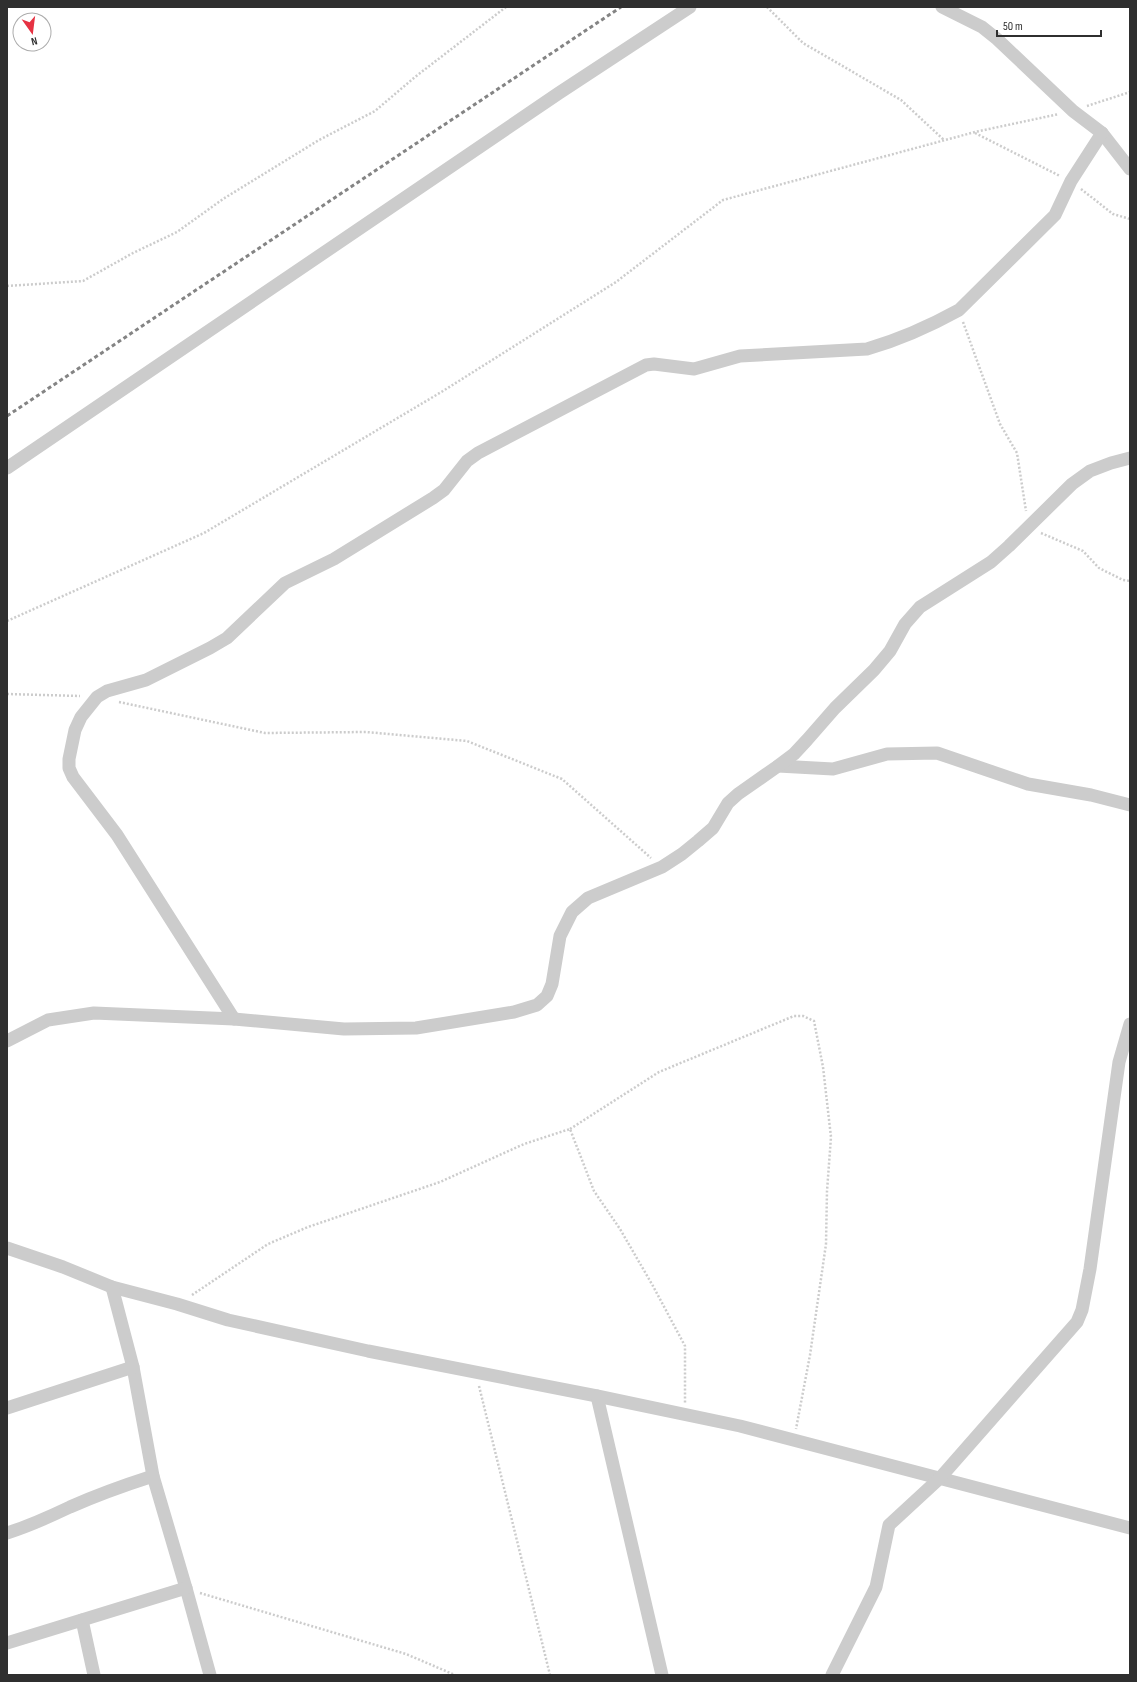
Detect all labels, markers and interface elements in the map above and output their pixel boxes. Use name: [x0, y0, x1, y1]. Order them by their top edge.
north arrow: [12, 12, 52, 52]
scale bar: [997, 12, 1101, 38]
text: 50 m: [1003, 19, 1023, 34]
text: N: [30, 34, 39, 48]

